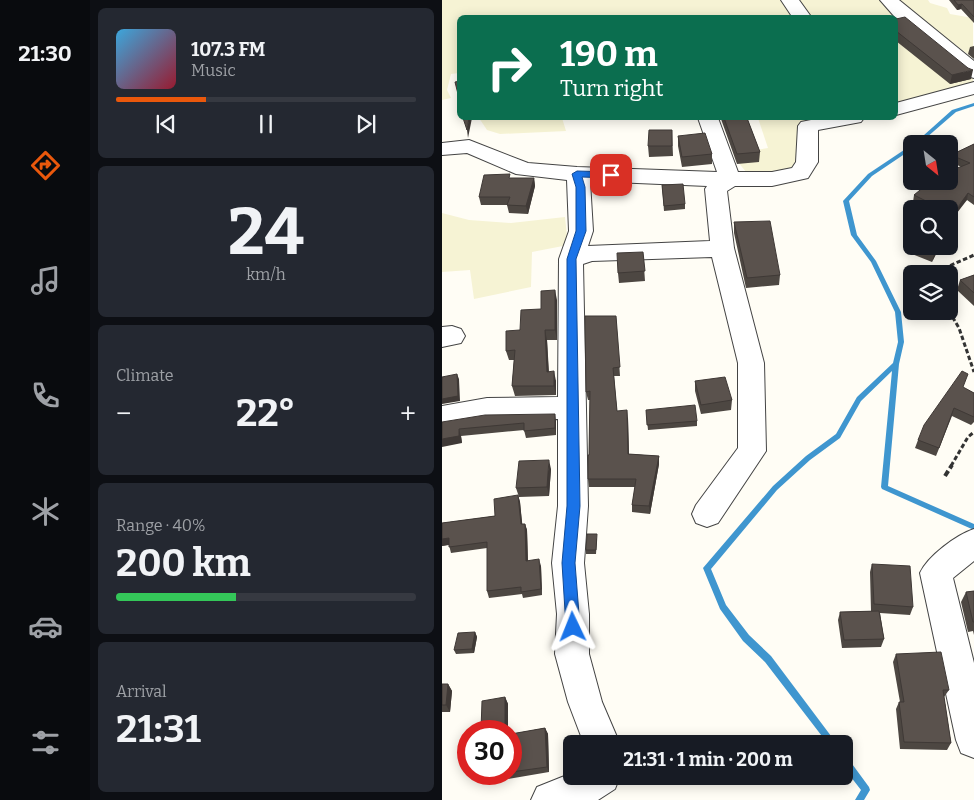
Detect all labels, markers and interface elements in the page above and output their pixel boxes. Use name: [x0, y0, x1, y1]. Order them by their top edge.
text: 190 m: [560, 33, 658, 75]
icon: right: [477, 35, 542, 100]
text: 107.3 FM: [191, 38, 265, 61]
text: 21:30: [18, 40, 72, 67]
text: Music: [191, 61, 236, 80]
text: Turn right: [560, 75, 663, 102]
icon: previous: [152, 110, 180, 138]
icon: pause: [252, 110, 280, 138]
icon: next: [352, 110, 380, 138]
north arrow: [903, 135, 958, 190]
map controls: [903, 135, 958, 320]
icon: directions: [28, 148, 63, 183]
pin: [590, 154, 632, 196]
icon: arrive: [597, 161, 625, 189]
text: 24: [228, 193, 304, 271]
button: search: [903, 200, 958, 255]
icon: music: [28, 263, 63, 298]
text: km/h: [246, 265, 286, 284]
button: layers: [903, 265, 958, 320]
text: Climate: [116, 366, 174, 385]
icon: phone: [28, 378, 63, 413]
text: 22°: [236, 390, 295, 436]
text: −: [116, 397, 131, 430]
text: +: [400, 397, 416, 430]
icon: climate: [28, 494, 63, 529]
text: Range · 40%: [116, 516, 206, 535]
text: 200 km: [116, 540, 251, 586]
position arrow: [546, 600, 598, 652]
icon: car: [28, 609, 63, 644]
text: Arrival: [116, 682, 167, 701]
text: 21:31: [116, 706, 201, 752]
speed limit sign: 30: [457, 720, 522, 785]
icon: filters: [28, 725, 63, 760]
text: 21:31 · 1 min · 200 m: [623, 748, 793, 771]

